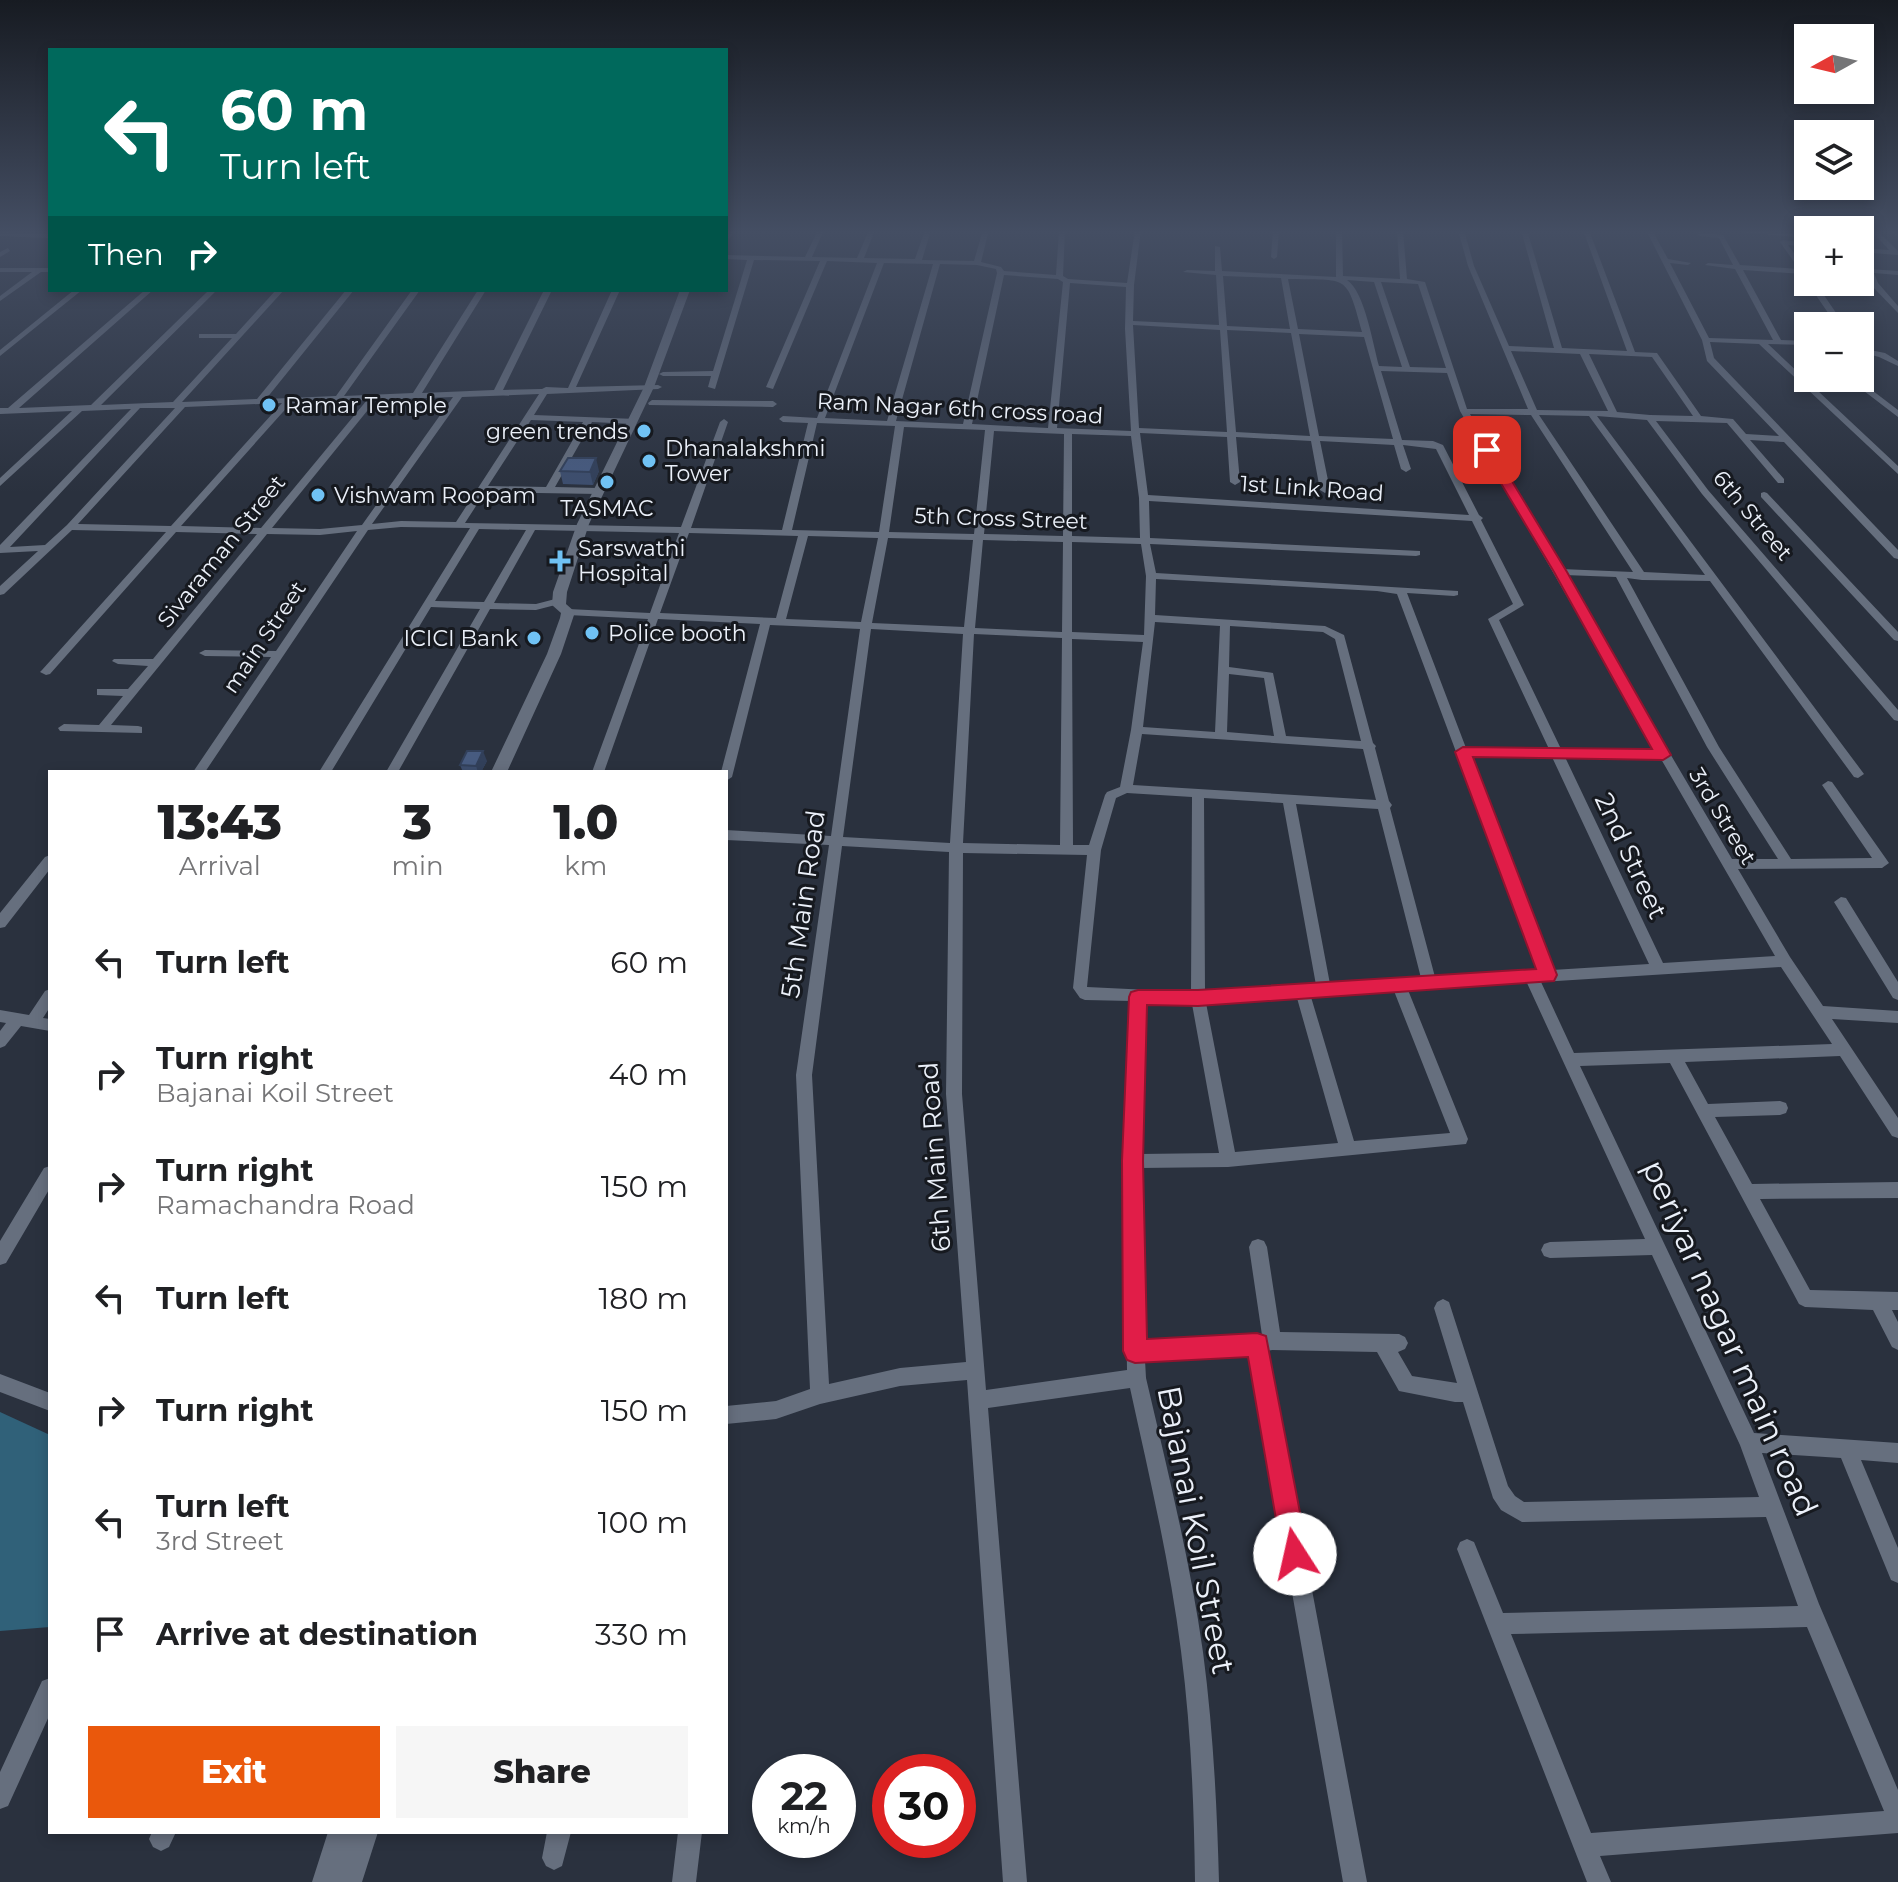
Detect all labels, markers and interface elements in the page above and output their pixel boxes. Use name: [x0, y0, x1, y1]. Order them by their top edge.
north arrow: [1794, 24, 1874, 104]
map controls: [1794, 24, 1874, 392]
text: 60 m: [220, 76, 368, 144]
icon: left: [88, 80, 192, 184]
button: layers: [1794, 120, 1874, 200]
text: Turn left: [220, 144, 371, 188]
button: +: [1794, 216, 1874, 296]
icon: right: [180, 232, 224, 276]
text: Then: [88, 236, 164, 273]
button: −: [1794, 312, 1874, 392]
street label: Ram Nagar 6th cross road: [816, 388, 1104, 429]
place label: Ramar Temple: [285, 392, 447, 419]
marker: Ramar Temple: [260, 396, 278, 414]
pin: [1453, 416, 1521, 484]
place label: green trends: [486, 418, 628, 445]
marker: green trends: [635, 422, 653, 440]
icon: arrive: [1465, 428, 1509, 472]
place label: Dhanalakshmi Tower: [665, 435, 825, 487]
marker: Dhanalakshmi Tower: [640, 452, 658, 470]
street label: 6th Street: [1707, 465, 1798, 566]
street label: Sivaraman Street: [152, 470, 291, 633]
street label: 1st Link Road: [1239, 470, 1385, 507]
marker: TASMAC: [598, 473, 616, 491]
place label: Vishwam Roopam: [334, 482, 536, 509]
marker: Vishwam Roopam: [309, 486, 327, 504]
place label: TASMAC: [560, 495, 654, 522]
street label: 5th Cross Street: [914, 502, 1088, 535]
place label: Sarswathi Hospital: [578, 535, 685, 587]
marker: Sarswathi Hospital: [549, 550, 571, 572]
street label: main Street: [217, 576, 312, 698]
place label: Police booth: [608, 620, 747, 647]
marker: Police booth: [583, 624, 601, 642]
place label: ICICI Bank: [404, 625, 519, 652]
marker: ICICI Bank: [525, 629, 543, 647]
street label: 3rd Street: [1683, 763, 1762, 870]
street label: 2nd Street: [1588, 788, 1674, 924]
text: 13:43: [158, 793, 282, 851]
text: 3: [403, 793, 432, 851]
text: 1.0: [553, 793, 618, 851]
street label: 5th Main Road: [774, 808, 832, 1000]
text: Arrival: [179, 850, 261, 882]
text: min: [391, 850, 444, 882]
text: km: [564, 850, 607, 882]
icon: left: [88, 940, 132, 984]
text: Turn left: [156, 944, 289, 981]
text: 60 m: [610, 944, 688, 981]
text: Turn right: [156, 1040, 313, 1077]
icon: right: [88, 1052, 132, 1096]
text: 40 m: [609, 1056, 688, 1093]
street label: 6th Main Road: [912, 1061, 958, 1253]
text: Bajanai Koil Street: [156, 1077, 394, 1109]
text: Turn right: [156, 1152, 313, 1189]
street label: periyar nagar main road: [1634, 1154, 1827, 1522]
icon: right: [88, 1164, 132, 1208]
text: 150 m: [601, 1168, 688, 1205]
text: Ramachandra Road: [156, 1189, 415, 1221]
icon: left: [88, 1276, 132, 1320]
text: Turn left: [156, 1280, 289, 1317]
text: 180 m: [598, 1280, 688, 1317]
street label: Bajanai Koil Street: [1149, 1383, 1244, 1677]
icon: right: [88, 1388, 132, 1432]
text: Turn right: [156, 1392, 313, 1429]
text: 150 m: [601, 1392, 688, 1429]
text: Turn left: [156, 1488, 289, 1525]
icon: left: [88, 1500, 132, 1544]
text: 100 m: [598, 1504, 688, 1541]
position arrow: [1253, 1512, 1337, 1596]
text: 3rd Street: [156, 1525, 284, 1557]
icon: arrive: [88, 1612, 132, 1656]
text: Arrive at destination: [156, 1616, 478, 1653]
text: 330 m: [595, 1616, 688, 1653]
button: Exit: [88, 1726, 380, 1818]
button: Share: [396, 1726, 688, 1818]
speed limit sign: 30: [872, 1754, 976, 1858]
text: 22: [780, 1771, 828, 1820]
text: km/h: [777, 1814, 831, 1838]

